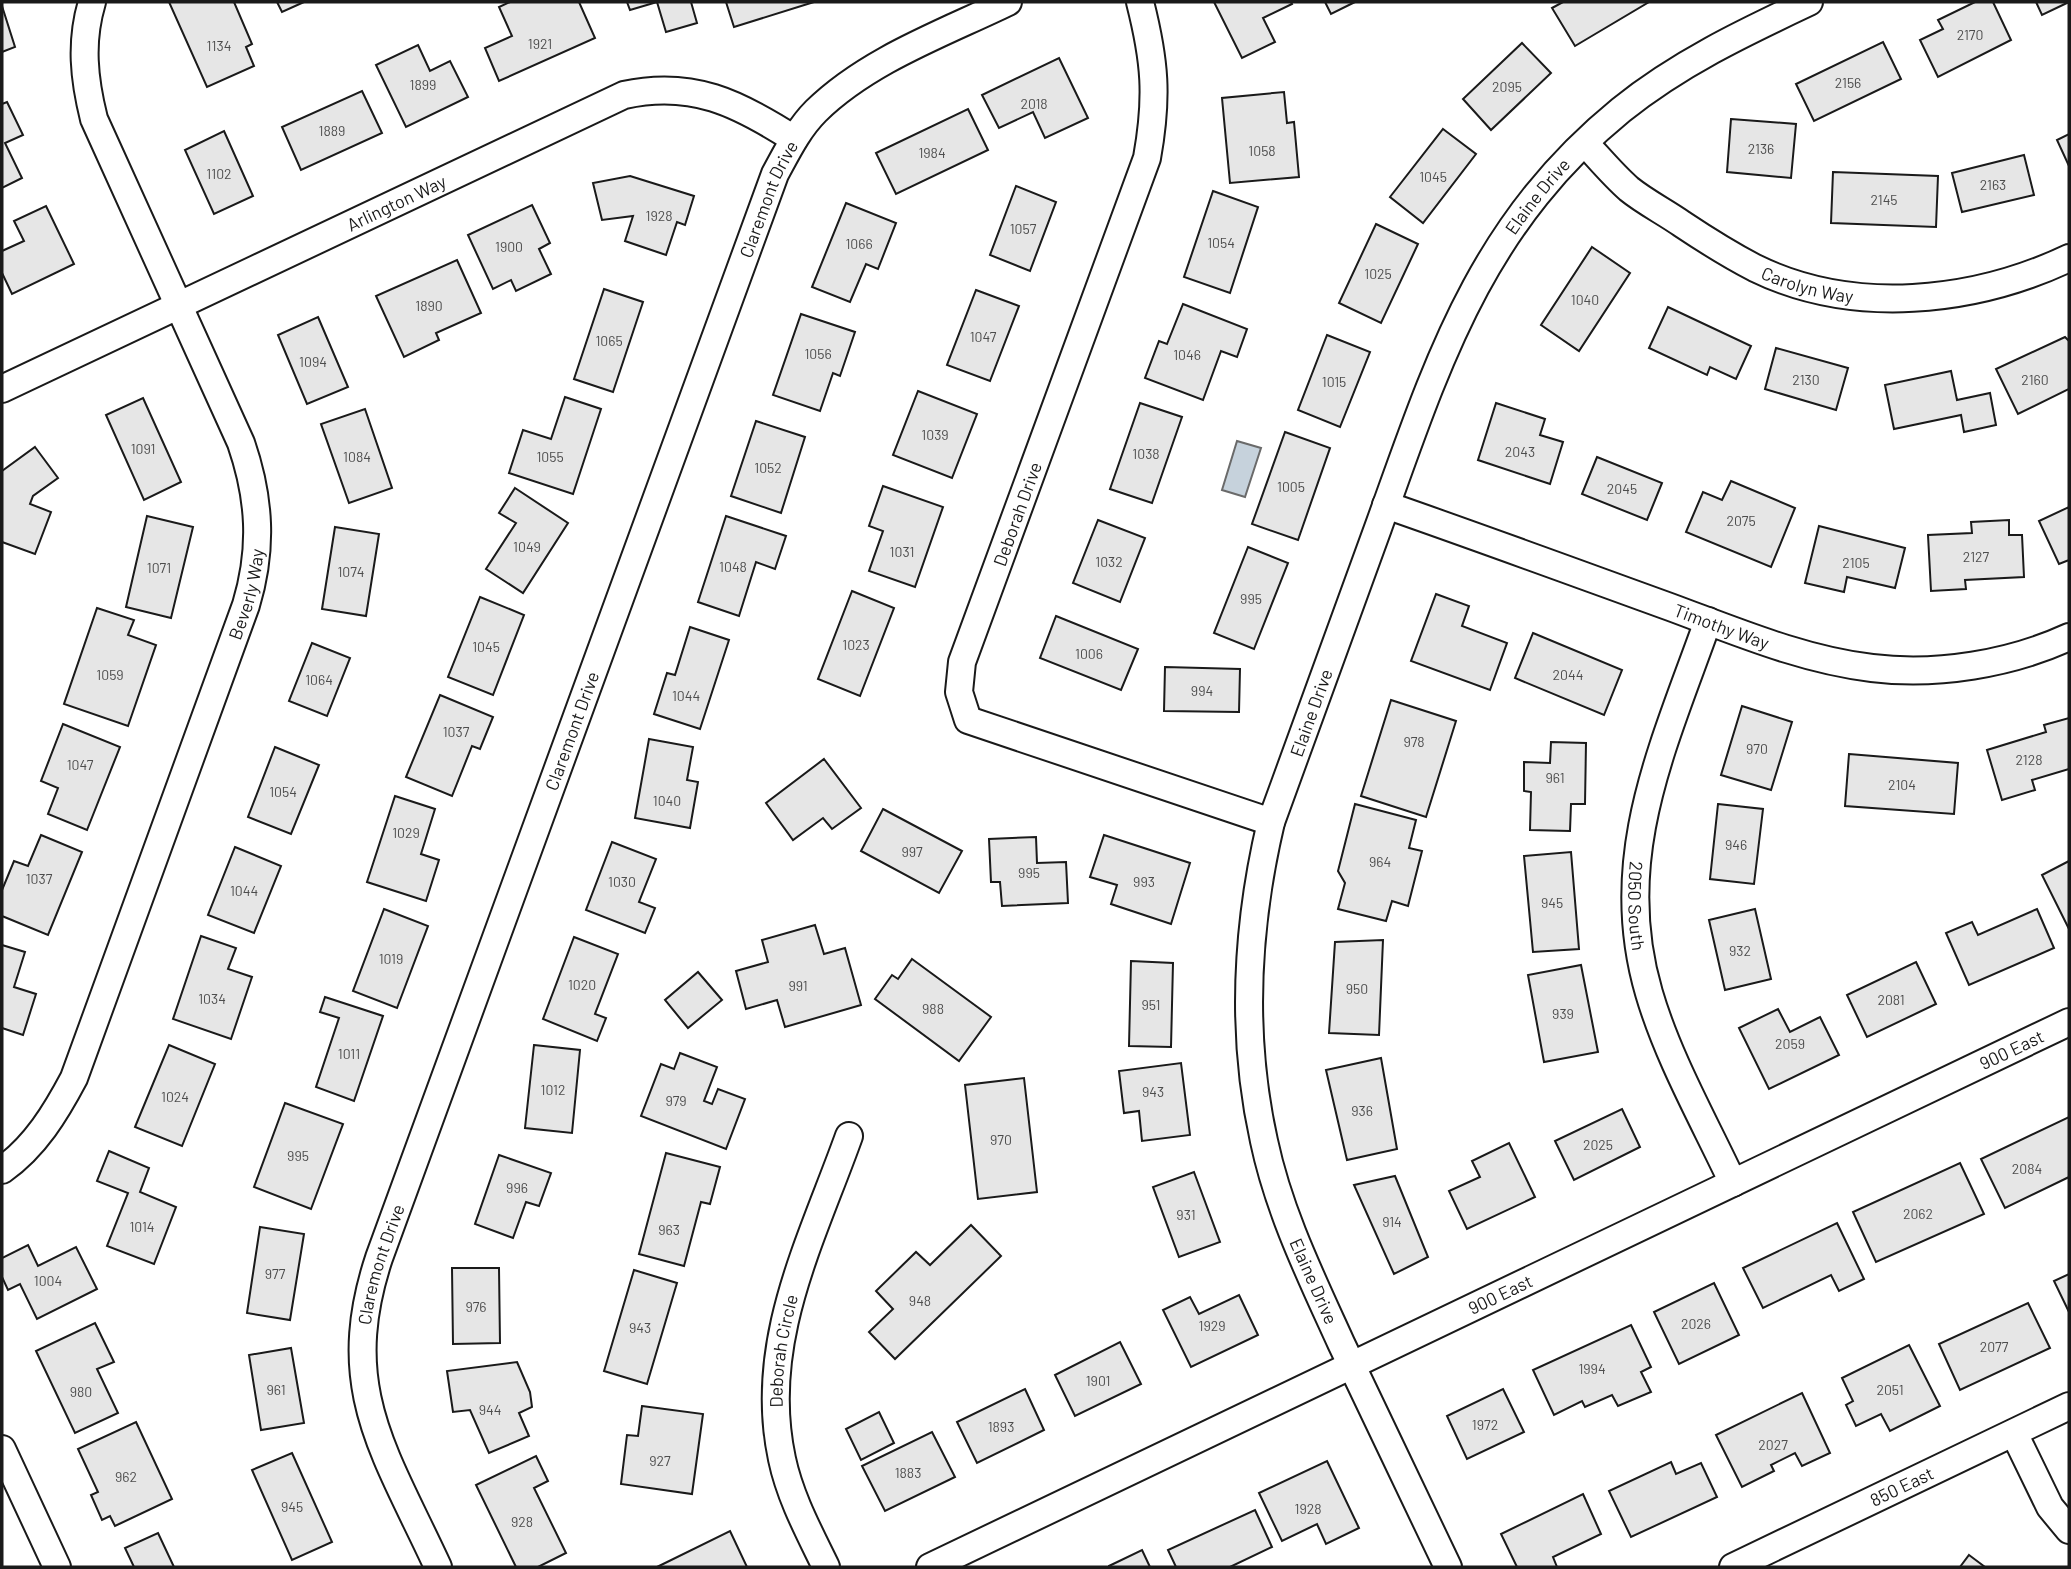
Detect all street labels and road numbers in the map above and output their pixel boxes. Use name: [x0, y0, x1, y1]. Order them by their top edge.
street label: Claremont Drive: [734, 136, 802, 261]
street label: Elaine Drive: [1500, 153, 1574, 238]
street label: Arlington Way: [343, 170, 449, 236]
street label: Carolyn Way: [1758, 261, 1855, 307]
street label: Deborah Drive: [988, 459, 1046, 569]
street label: Beverly Way: [223, 548, 268, 643]
street label: Timothy Way: [1671, 599, 1772, 654]
street label: Elaine Drive: [1285, 666, 1337, 760]
street label: Claremont Drive: [540, 668, 603, 793]
street label: 2050 South: [1624, 861, 1650, 952]
street label: 900 East: [1976, 1025, 2047, 1074]
street label: Claremont Drive: [353, 1201, 409, 1326]
street label: Elaine Drive: [1285, 1235, 1343, 1327]
street label: 900 East: [1464, 1269, 1536, 1319]
street label: Deborah Circle: [765, 1292, 802, 1408]
street label: 850 East: [1866, 1462, 1937, 1511]

